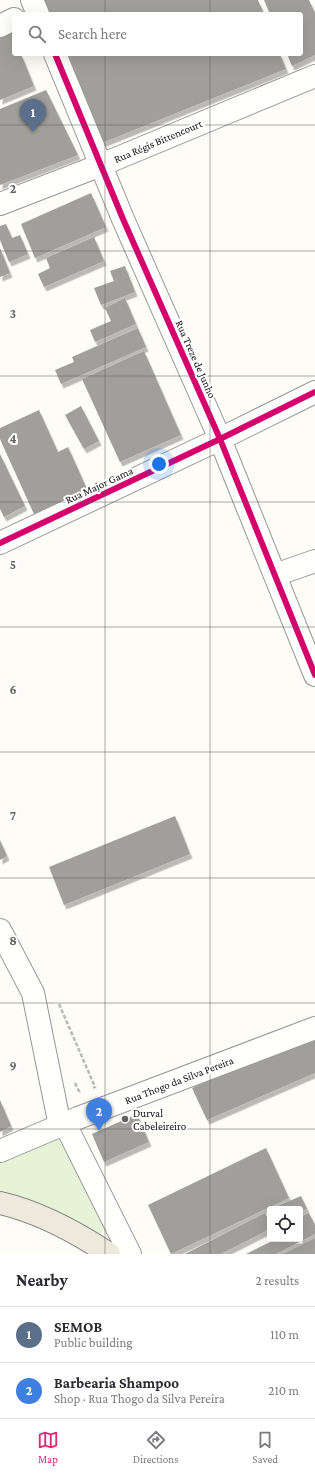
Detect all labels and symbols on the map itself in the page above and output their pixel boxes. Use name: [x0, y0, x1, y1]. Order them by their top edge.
pin: 1: [20, 99, 46, 132]
street label: Rua Régis Bittencourt: [112, 117, 205, 166]
text: 2: [10, 181, 17, 196]
text: 3: [10, 306, 16, 321]
street label: Rua Treze de Junho: [172, 318, 219, 401]
text: 4: [9, 431, 17, 446]
your location: [149, 454, 169, 474]
street label: Rua Major Gama: [63, 464, 135, 507]
text: 5: [10, 557, 16, 572]
text: 6: [9, 682, 17, 697]
text: 7: [10, 808, 16, 823]
text: 8: [9, 933, 17, 948]
street label: Rua Thogo da Silva Pereira: [123, 1054, 235, 1107]
text: 9: [9, 1058, 17, 1073]
pin: 2: [86, 1098, 112, 1131]
place label: Durval Cabeleireiro: [133, 1107, 187, 1132]
marker: Durval Cabeleireiro: [120, 1114, 130, 1124]

